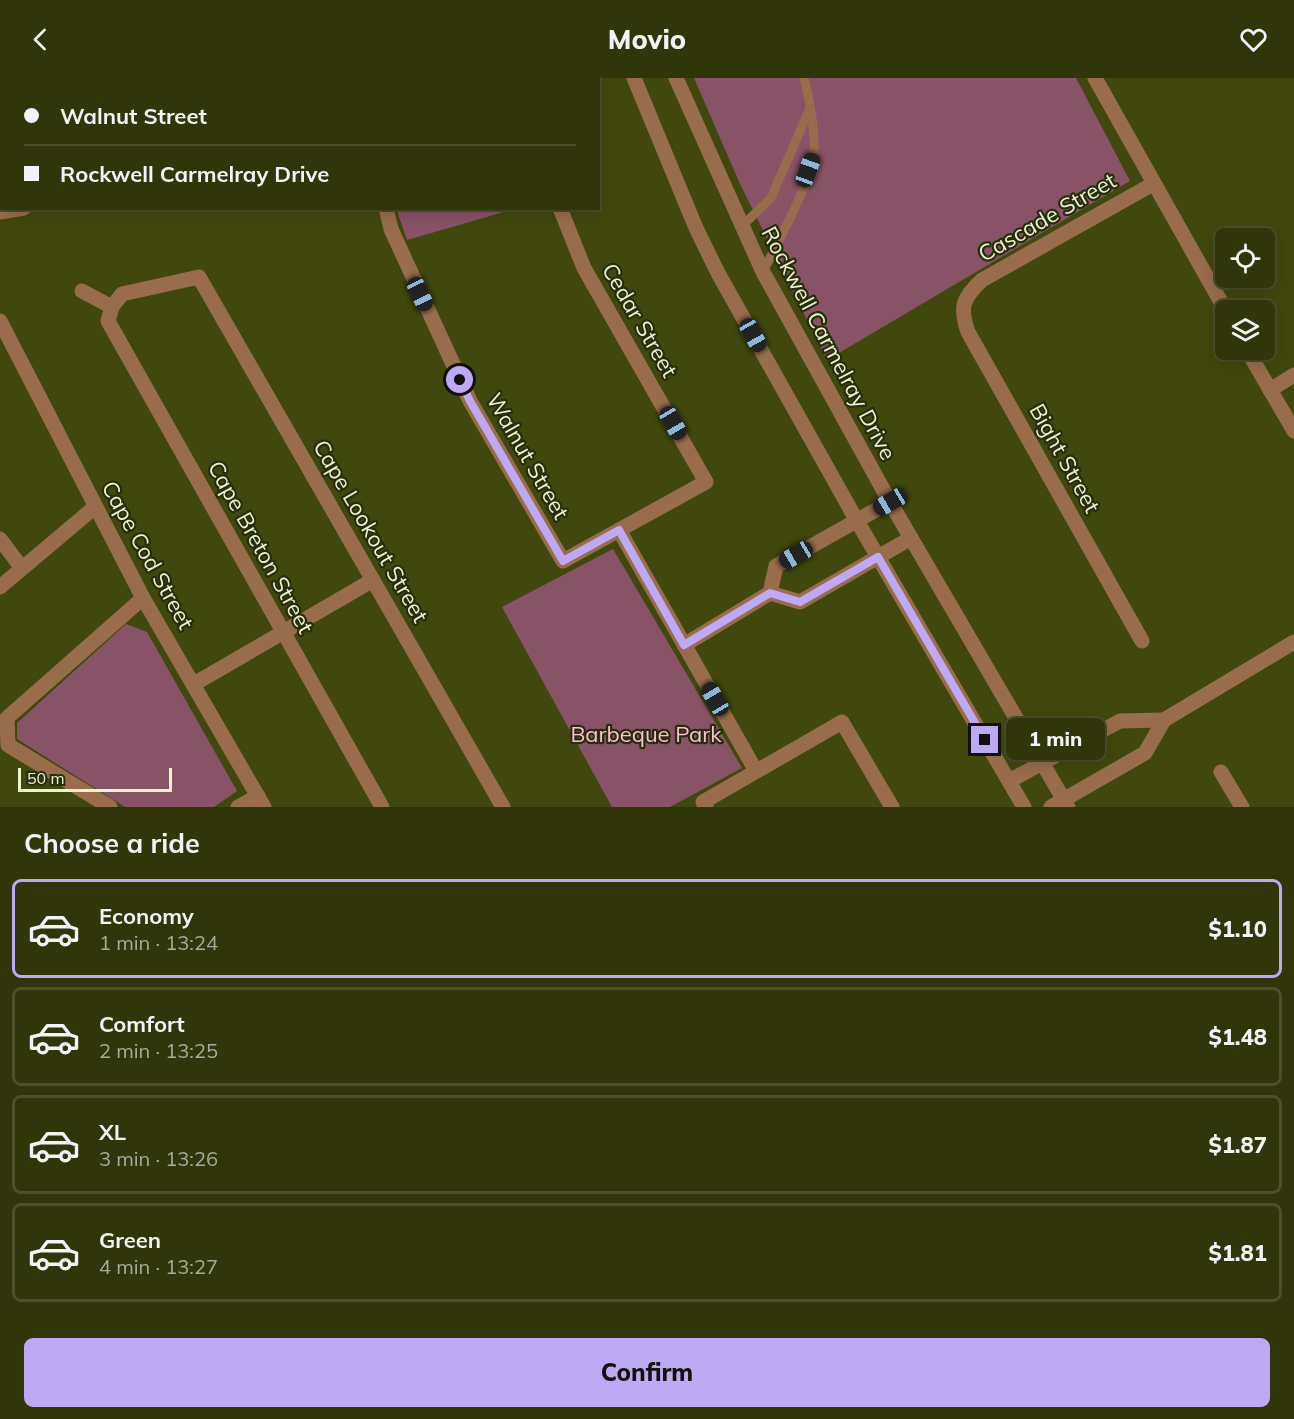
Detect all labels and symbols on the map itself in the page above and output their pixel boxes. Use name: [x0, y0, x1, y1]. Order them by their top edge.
car: [793, 150, 823, 190]
street label: Cascade Street: [973, 166, 1121, 268]
street label: Rockwell Carmelray Drive: [755, 221, 903, 465]
street label: Cedar Street: [596, 258, 684, 382]
car: [404, 274, 436, 314]
car: [736, 315, 770, 355]
route start: [446, 366, 473, 393]
street label: Walnut Street: [480, 388, 576, 525]
street label: Bight Street: [1024, 398, 1107, 518]
car: [656, 403, 690, 443]
street label: Cape Lookout Street: [307, 435, 435, 628]
street label: Cape Breton Street: [202, 456, 320, 639]
street label: Cape Cod Street: [96, 476, 200, 634]
car: [870, 485, 910, 519]
car: [776, 538, 816, 572]
car: [698, 679, 732, 719]
callout: 1 min: [1006, 719, 1105, 761]
park label: Barbeque Park: [570, 720, 722, 748]
route end: [971, 726, 998, 753]
scale bar: [18, 765, 172, 792]

